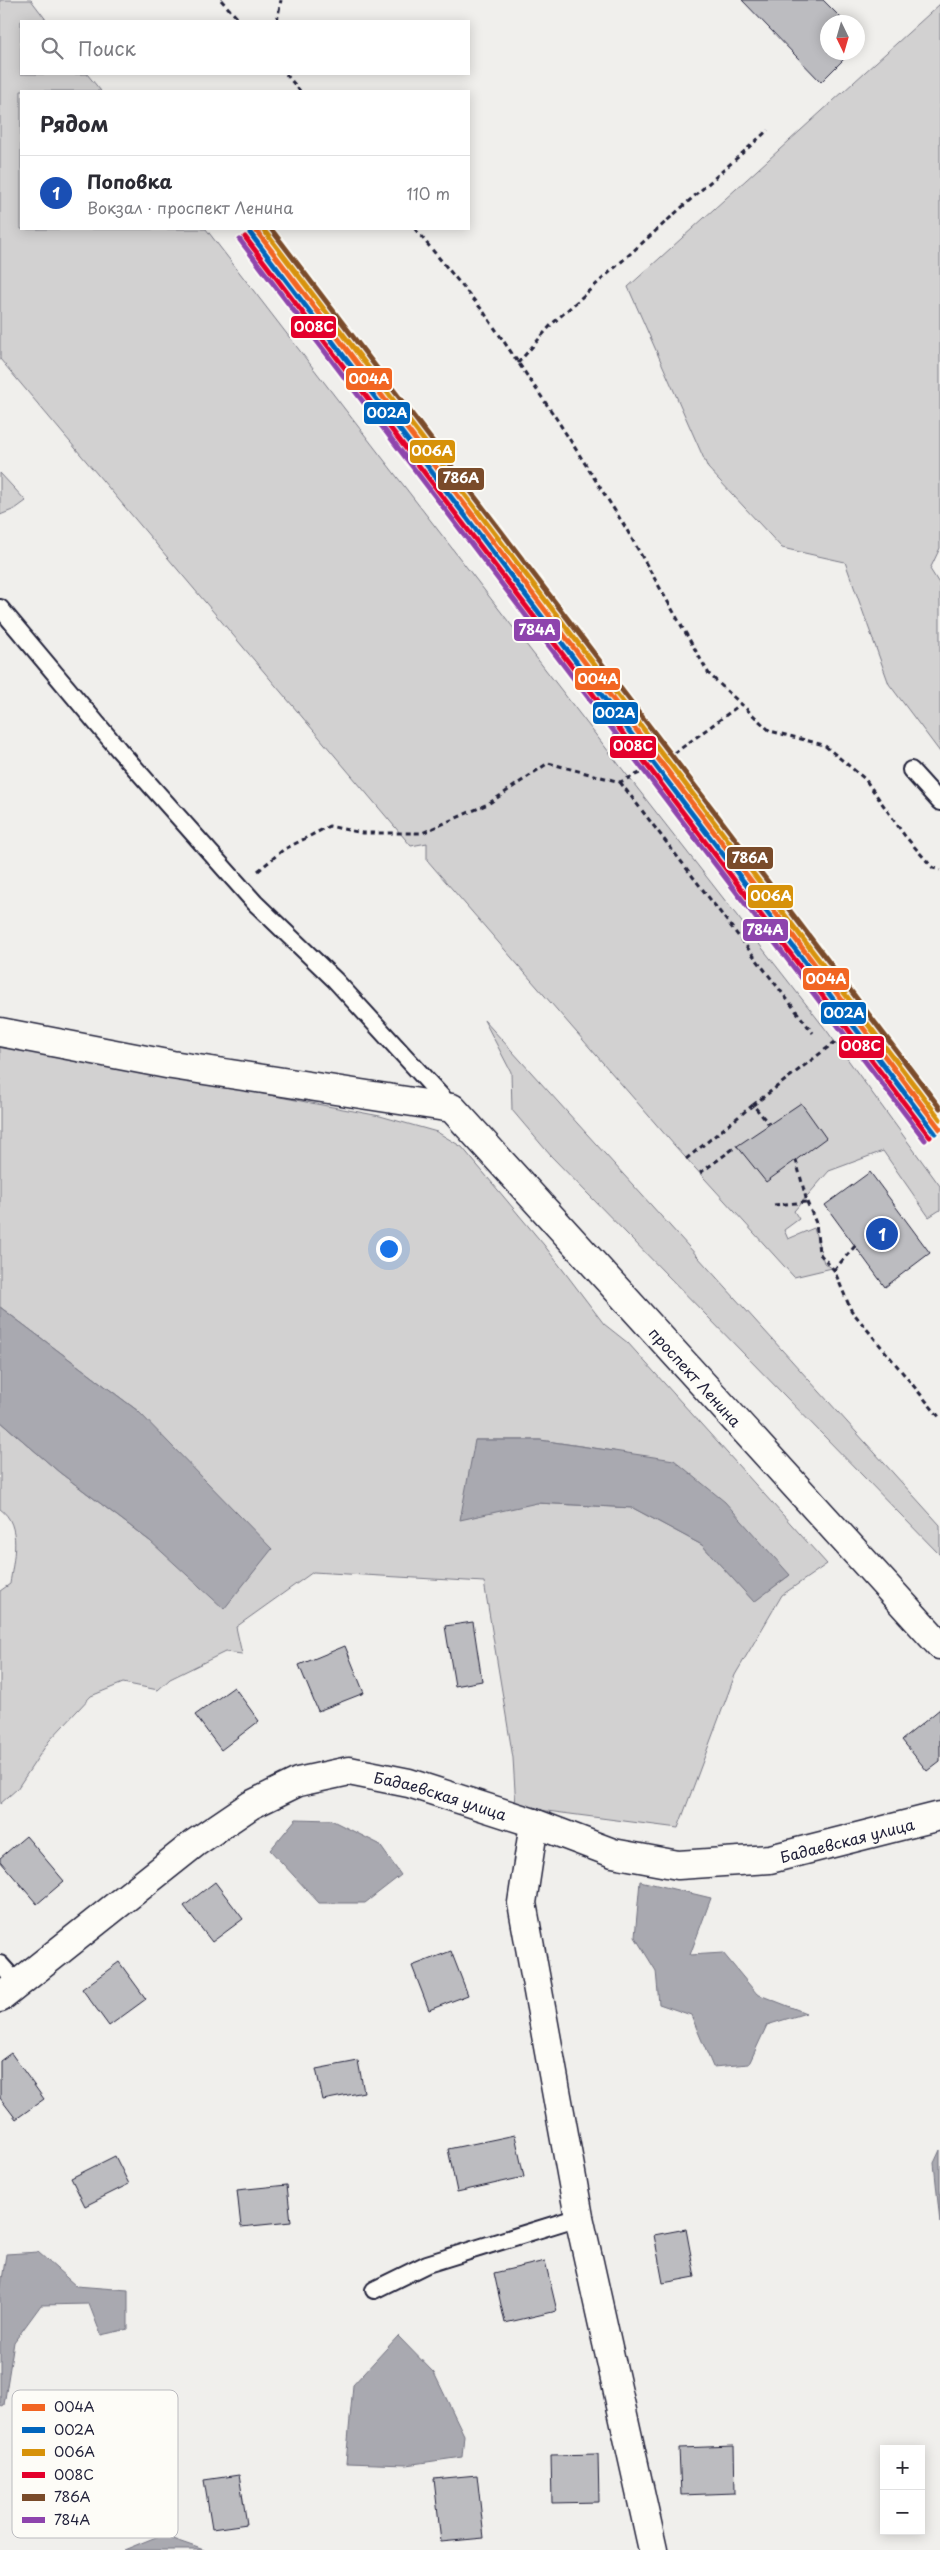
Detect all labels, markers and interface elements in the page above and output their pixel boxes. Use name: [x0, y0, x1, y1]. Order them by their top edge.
north arrow: [820, 15, 865, 60]
search box: [20, 20, 470, 75]
icon: search: [38, 34, 66, 62]
text: Поиск: [78, 34, 136, 62]
text: Рядом: [40, 107, 108, 139]
text: Поповка: [87, 167, 172, 195]
text: 1: [52, 181, 60, 205]
text: 110 m: [407, 181, 450, 205]
text: Вокзал · проспект Ленина: [87, 195, 293, 219]
line badge: 008С: [290, 315, 337, 339]
text: 008С: [294, 316, 334, 337]
line badge: 004А: [345, 367, 393, 391]
text: 004А: [348, 368, 390, 389]
line badge: 002А: [363, 401, 411, 425]
text: 002А: [366, 402, 408, 423]
line badge: 006А: [409, 439, 456, 464]
text: 006А: [411, 440, 453, 461]
line badge: 786А: [437, 467, 485, 491]
text: 786А: [443, 467, 479, 488]
line badge: 784А: [513, 618, 561, 642]
text: 784А: [518, 619, 556, 640]
line badge: 004А: [574, 667, 621, 691]
text: 004А: [577, 668, 619, 689]
line badge: 002А: [592, 701, 639, 725]
text: 002А: [594, 702, 636, 723]
line badge: 008С: [609, 735, 657, 759]
text: 008С: [613, 735, 653, 756]
line badge: 786А: [726, 846, 774, 870]
text: 786А: [732, 847, 768, 868]
line badge: 006А: [747, 884, 794, 909]
text: 006А: [750, 885, 792, 906]
line badge: 784А: [742, 918, 789, 942]
text: 784А: [746, 919, 784, 940]
line badge: 004А: [802, 967, 850, 991]
text: 004А: [805, 968, 847, 989]
line badge: 002А: [820, 1001, 867, 1025]
text: 002А: [823, 1002, 865, 1023]
line badge: 008С: [838, 1035, 885, 1059]
text: 008С: [841, 1035, 881, 1056]
pin: 1: [866, 1215, 898, 1253]
your location: [376, 1236, 402, 1262]
street label: проспект Ленина: [644, 1321, 748, 1432]
street label: Бадаевская улица: [372, 1765, 510, 1825]
street label: Бадаевская улица: [778, 1811, 917, 1868]
legend: [12, 2390, 178, 2538]
text: 004А: [54, 2396, 95, 2417]
text: 002А: [54, 2419, 95, 2440]
text: 006А: [54, 2441, 95, 2462]
map controls: [880, 2445, 925, 2535]
button: +: [880, 2445, 925, 2490]
text: 008С: [54, 2464, 94, 2485]
text: 786А: [54, 2486, 91, 2507]
button: −: [880, 2490, 925, 2535]
text: 784А: [54, 2509, 91, 2530]

